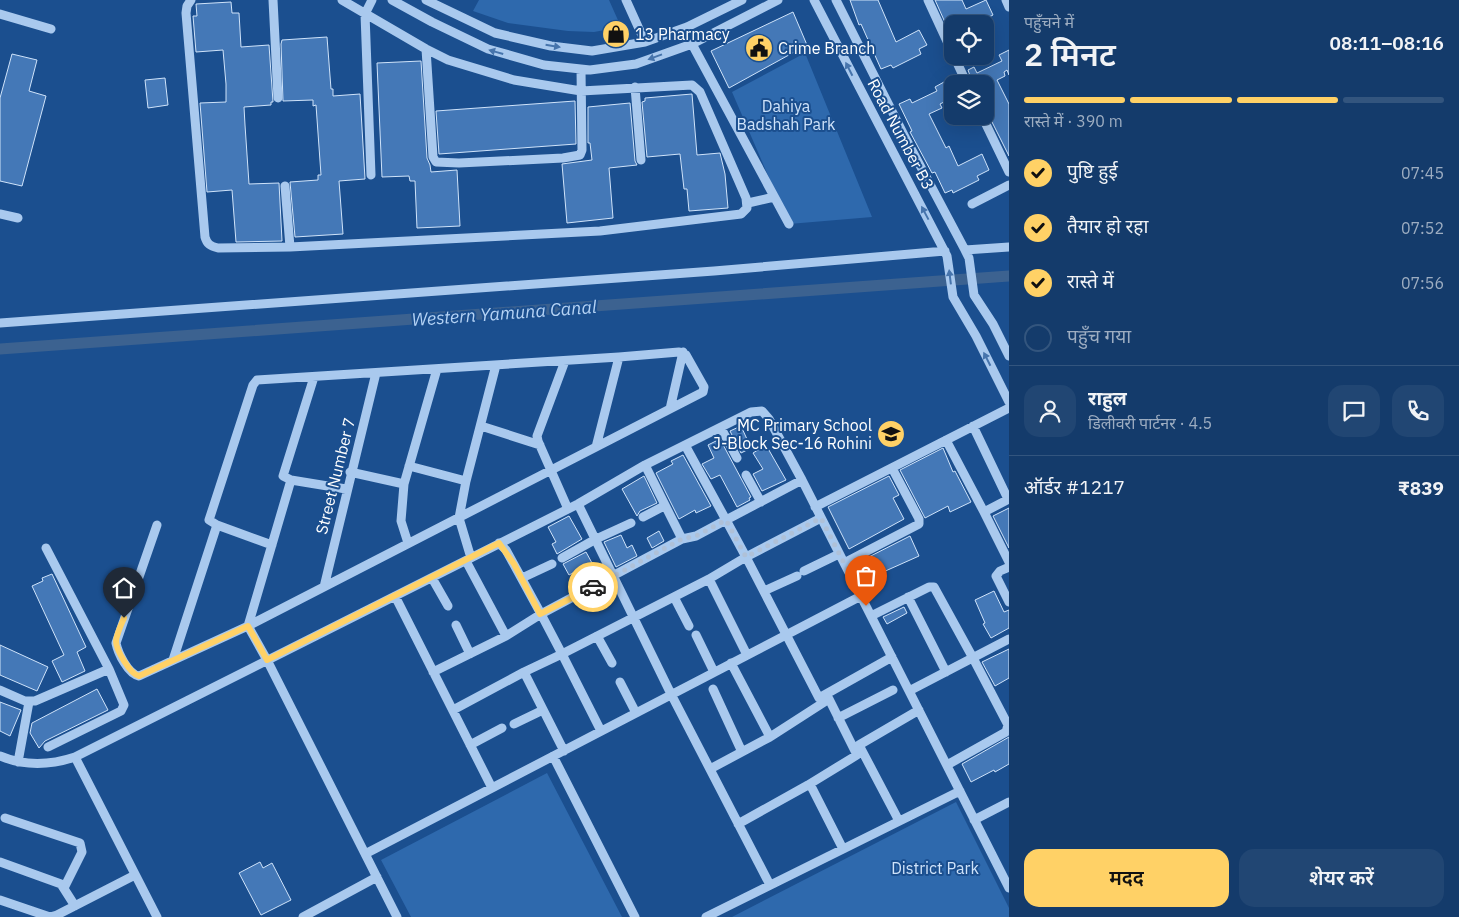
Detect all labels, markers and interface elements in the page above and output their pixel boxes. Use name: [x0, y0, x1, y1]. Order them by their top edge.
text: पहुँचने में: [1024, 12, 1074, 32]
map controls: [944, 15, 994, 125]
button: locate: [944, 15, 994, 65]
shop icon: 13 Pharmacy: [601, 19, 631, 49]
place label: 13 Pharmacy: [635, 24, 730, 44]
text: 08:11–08:16: [1330, 31, 1444, 55]
public building icon: Crime Branch: [744, 33, 774, 63]
text: 2 मिनट: [1024, 33, 1116, 75]
place label: Crime Branch: [778, 38, 875, 58]
one-way arrow: [546, 42, 562, 50]
one-way arrow: [488, 47, 503, 55]
one-way arrow: [647, 53, 662, 61]
one-way arrow: [845, 61, 853, 76]
street label: Road Number B3: [863, 75, 939, 193]
button: layers: [944, 75, 994, 125]
park label: Dahiya Badshah Park: [737, 96, 836, 134]
text: रास्ते में · 390 m: [1024, 111, 1123, 131]
icon: check: [1024, 159, 1052, 187]
text: पुष्टि हुई: [1067, 159, 1118, 183]
text: 07:45: [1401, 163, 1444, 183]
one-way arrow: [920, 206, 929, 219]
icon: check: [1024, 214, 1052, 242]
text: तैयार हो रहा: [1067, 214, 1148, 238]
text: 07:52: [1401, 218, 1444, 238]
one-way arrow: [946, 268, 954, 284]
icon: check: [1024, 269, 1052, 297]
text: रास्ते में: [1067, 269, 1114, 293]
text: 07:56: [1401, 273, 1444, 293]
water label: Western Yamuna Canal: [411, 295, 597, 331]
text: पहुँच गया: [1067, 324, 1131, 348]
one-way arrow: [983, 352, 991, 366]
button: person: [1024, 385, 1076, 437]
button: chat: [1328, 385, 1380, 437]
button: phone: [1392, 385, 1444, 437]
text: राहुल: [1088, 386, 1127, 410]
text: डिलीवरी पार्टनर · 4.5: [1088, 413, 1212, 433]
place label: MC Primary School J-Block Sec-16 Rohini: [713, 415, 872, 453]
street label: Street Number 7: [311, 416, 359, 536]
school or university icon: MC Primary School J-Block Sec-16 Rohini: [876, 419, 906, 449]
text: ऑर्डर #1217: [1024, 475, 1125, 499]
text: ₹839: [1398, 476, 1444, 500]
pin: [845, 555, 887, 606]
courier: [568, 562, 618, 612]
icon: bag: [852, 562, 880, 590]
pin: [103, 567, 145, 618]
icon: car: [579, 573, 607, 601]
icon: home: [110, 574, 138, 602]
button: मदद: [1024, 849, 1229, 907]
button: शेयर करें: [1239, 849, 1444, 907]
park label: District Park: [891, 858, 979, 878]

